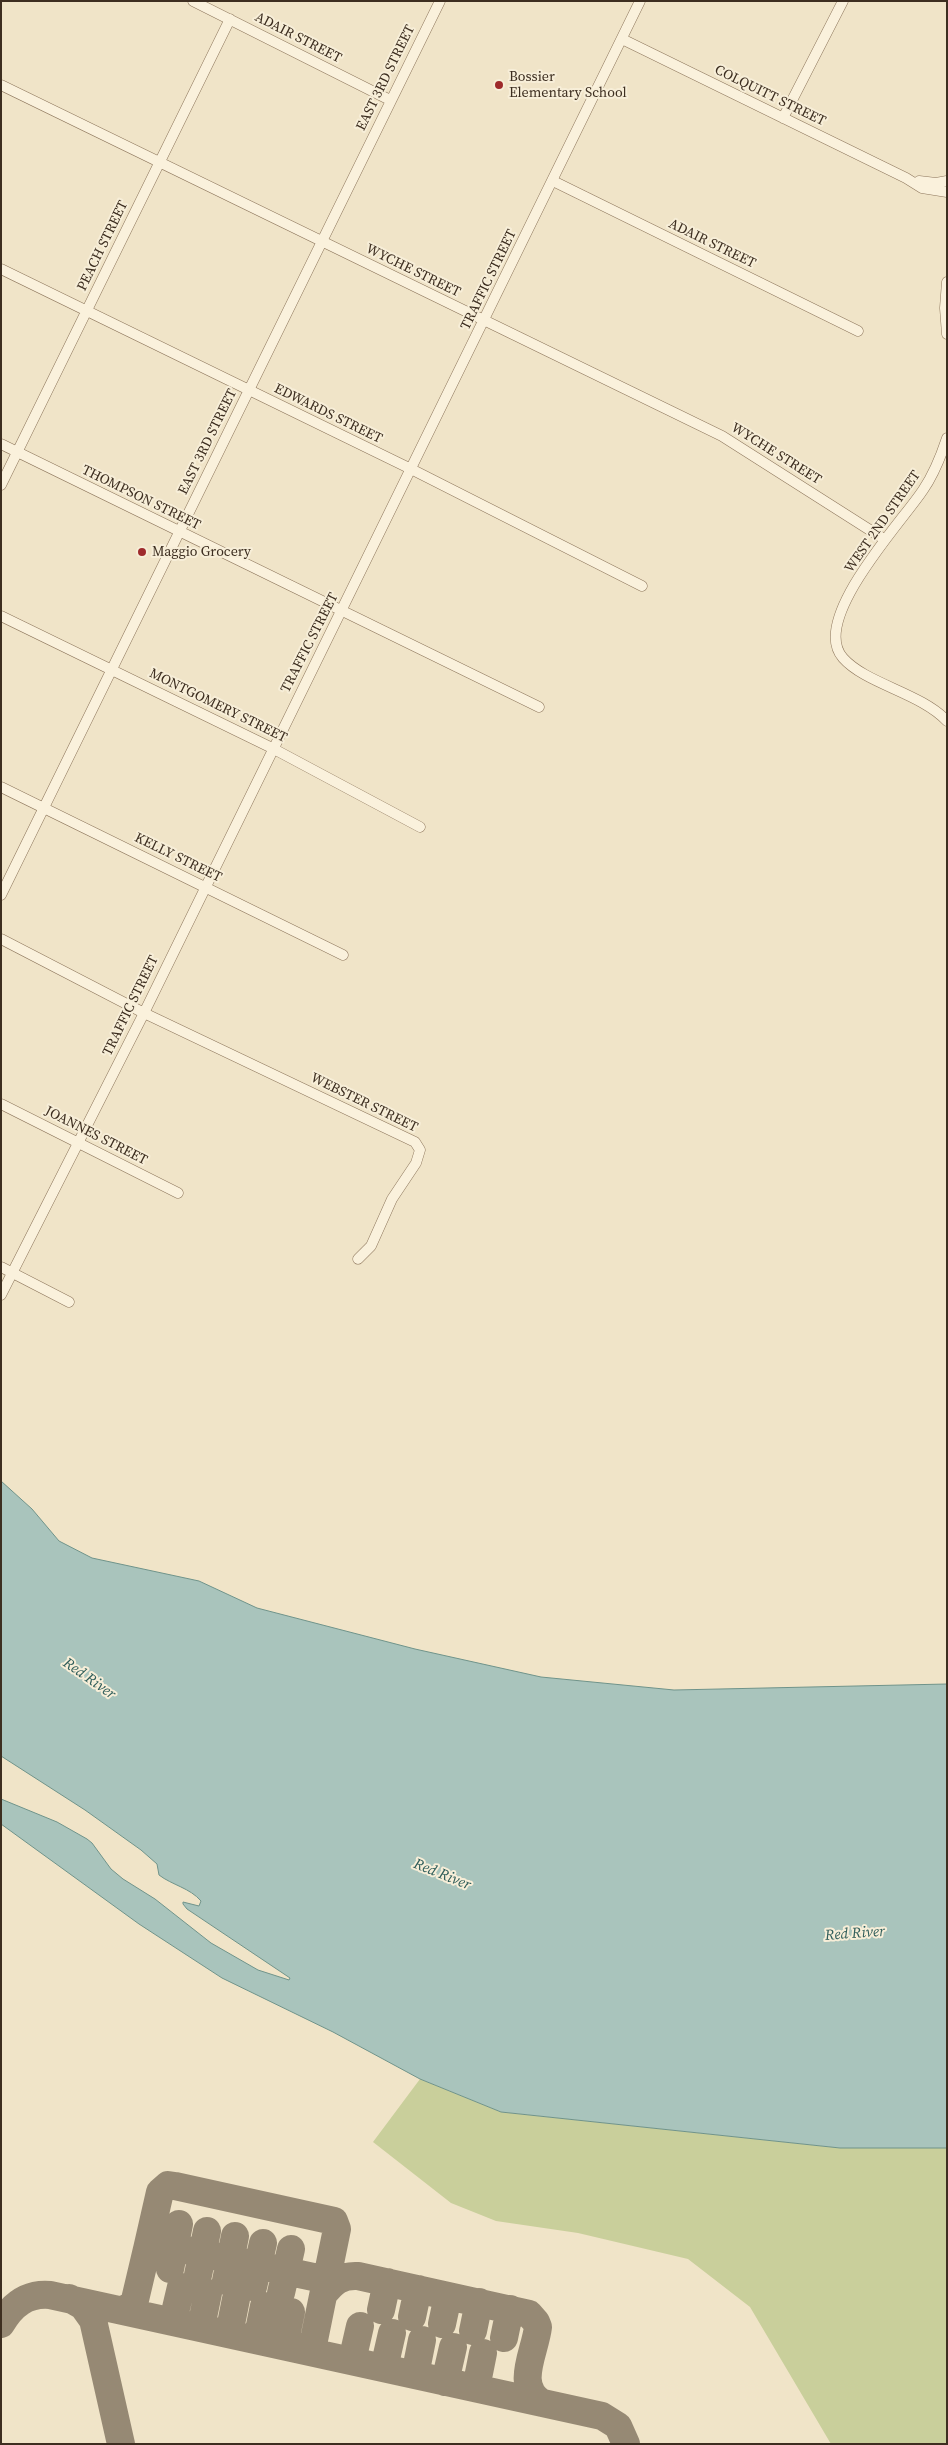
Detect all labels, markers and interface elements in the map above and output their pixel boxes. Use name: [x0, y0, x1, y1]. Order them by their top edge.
street label: ADAIR STREET: [252, 9, 344, 67]
street label: EAST 3RD STREET: [353, 22, 419, 134]
street label: COLQUITT STREET: [712, 62, 828, 130]
place label: Bossier Elementary School: [509, 69, 627, 102]
marker: Bossier Elementary School: [493, 79, 505, 91]
street label: PEACH STREET: [74, 198, 132, 294]
street label: ADAIR STREET: [666, 216, 758, 272]
street label: TRAFFIC STREET: [457, 227, 521, 333]
street label: WYCHE STREET: [363, 241, 463, 301]
street label: EDWARDS STREET: [271, 381, 385, 447]
street label: EAST 3RD STREET: [175, 386, 241, 498]
street label: WYCHE STREET: [728, 420, 824, 488]
street label: THOMPSON STREET: [79, 462, 203, 534]
street label: WEST 2ND STREET: [841, 468, 925, 576]
place label: Maggio Grocery: [152, 544, 251, 560]
marker: Maggio Grocery: [136, 546, 148, 558]
street label: TRAFFIC STREET: [278, 590, 342, 696]
street label: MONTGOMERY STREET: [146, 665, 290, 747]
street label: KELLY STREET: [132, 830, 224, 886]
street label: TRAFFIC STREET: [99, 953, 163, 1059]
street label: WEBSTER STREET: [308, 1070, 420, 1136]
street label: JOANNES STREET: [42, 1103, 150, 1169]
water label: Red River: [59, 1654, 119, 1704]
water label: Red River: [411, 1855, 473, 1895]
water label: Red River: [824, 1923, 886, 1945]

